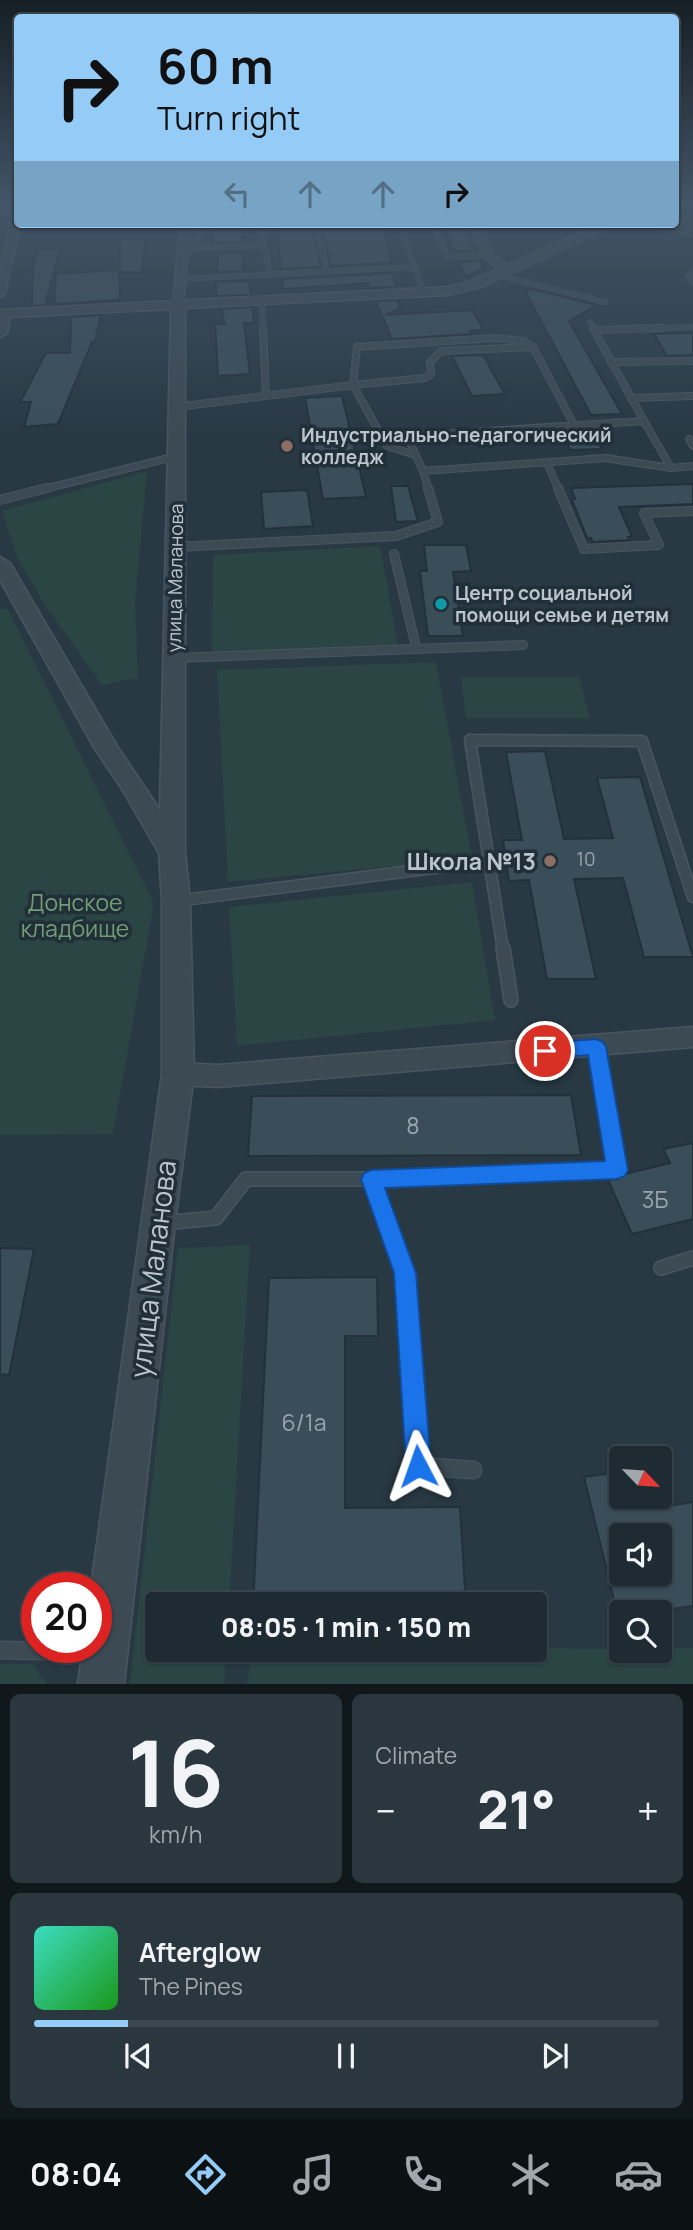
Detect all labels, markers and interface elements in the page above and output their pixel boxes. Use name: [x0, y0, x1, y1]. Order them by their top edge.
text: 60 m: [157, 32, 274, 99]
icon: right: [42, 42, 133, 133]
text: Turn right: [157, 96, 300, 140]
icon: left: [218, 175, 256, 213]
icon: ahead: [291, 175, 329, 213]
icon: ahead: [364, 175, 402, 213]
icon: right: [437, 175, 475, 213]
place label: Индустриально-педагогический колледж: [301, 422, 611, 470]
marker: Индустриально-педагогический колледж: [279, 438, 295, 454]
street label: улица Маланова: [161, 503, 189, 653]
place label: Центр социальной помощи семье и детям: [455, 580, 669, 628]
marker: Центр социальной помощи семье и детям: [433, 596, 449, 612]
place label: Школа №13: [407, 845, 536, 877]
house number: 10: [576, 846, 596, 872]
marker: Школа №13: [542, 853, 558, 869]
park label: Донское кладбище: [21, 886, 129, 944]
pin: [515, 1021, 575, 1081]
icon: arrive: [526, 1032, 564, 1070]
house number: 8: [406, 1109, 420, 1141]
street label: улица Маланова: [120, 1158, 184, 1380]
house number: 3Б: [642, 1183, 668, 1215]
house number: 6/1а: [282, 1406, 326, 1438]
position arrow: [381, 1429, 455, 1503]
north arrow: [609, 1446, 672, 1508]
map controls: [609, 1446, 672, 1663]
button: sound: [609, 1523, 672, 1586]
speed limit sign: 20: [21, 1572, 112, 1663]
button: search: [609, 1600, 672, 1663]
text: 08:05 · 1 min · 150 m: [221, 1609, 471, 1645]
text: 16: [128, 1710, 224, 1834]
text: Climate: [376, 1739, 457, 1771]
text: 21°: [477, 1774, 556, 1845]
text: −: [376, 1784, 396, 1836]
text: +: [637, 1784, 659, 1836]
text: km/h: [149, 1818, 203, 1850]
text: Afterglow: [139, 1934, 261, 1970]
text: The Pines: [139, 1970, 243, 2002]
icon: previous: [119, 2037, 157, 2075]
icon: pause: [327, 2037, 365, 2075]
icon: next: [536, 2037, 574, 2075]
icon: directions: [181, 2150, 230, 2199]
icon: music: [289, 2150, 338, 2199]
icon: phone: [398, 2150, 447, 2199]
icon: climate: [506, 2150, 555, 2199]
icon: car: [614, 2150, 663, 2199]
text: 08:04: [30, 2152, 122, 2196]

